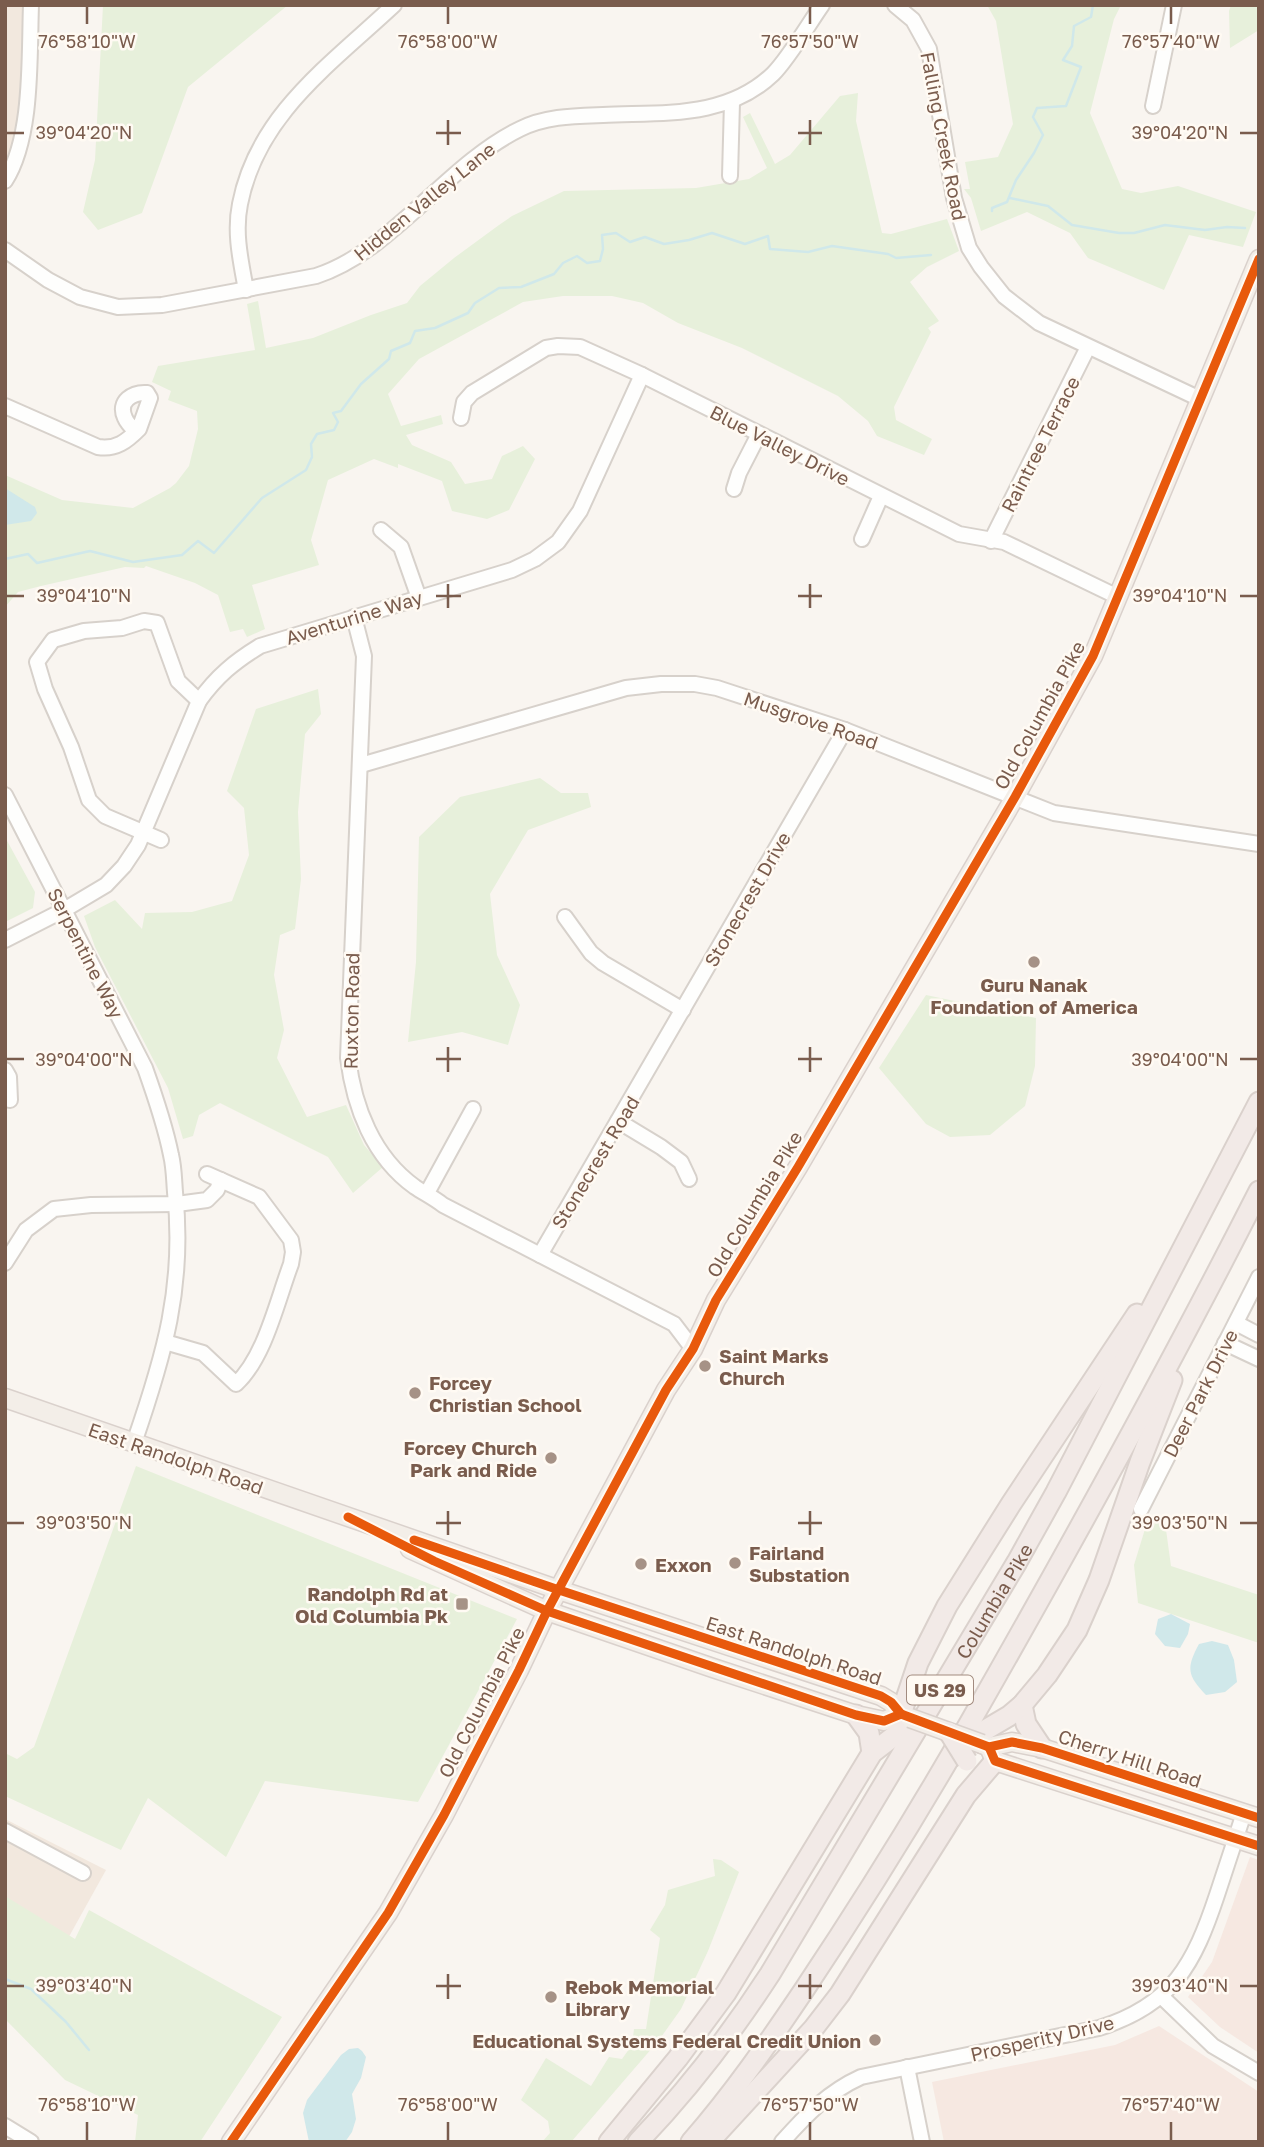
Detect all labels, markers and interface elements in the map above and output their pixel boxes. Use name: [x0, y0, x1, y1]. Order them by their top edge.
text: 76°58'10"W: [38, 30, 136, 52]
text: 76°58'00"W: [398, 30, 498, 52]
text: 76°57'50"W: [761, 30, 859, 52]
text: 76°57'40"W: [1122, 30, 1220, 52]
street label: Falling Creek Road: [916, 50, 972, 222]
text: 39°04'20"N: [36, 121, 132, 143]
text: 39°04'20"N: [1132, 121, 1228, 143]
street label: Hidden Valley Lane: [349, 137, 499, 265]
street label: Raintree Terrace: [996, 372, 1084, 516]
street label: Blue Valley Drive: [706, 400, 854, 490]
text: 39°04'10"N: [36, 584, 132, 606]
text: 39°04'10"N: [1132, 584, 1228, 606]
street label: Aventurine Way: [283, 585, 426, 649]
street label: Old Columbia Pike: [989, 637, 1089, 793]
street label: Musgrove Road: [741, 686, 881, 754]
street label: Stonecrest Drive: [699, 828, 795, 970]
street label: Serpentine Way: [43, 884, 129, 1022]
street label: Ruxton Road: [338, 952, 364, 1070]
marker: Guru Nanak Foundation of America: [1026, 954, 1042, 970]
place label: Guru Nanak Foundation of America: [930, 973, 1138, 1018]
text: 39°04'00"N: [35, 1048, 133, 1070]
text: 39°04'00"N: [1131, 1048, 1229, 1070]
street label: Stonecrest Road: [546, 1091, 644, 1233]
street label: Old Columbia Pike: [701, 1127, 807, 1281]
street label: Deer Park Drive: [1158, 1325, 1242, 1461]
place label: Saint Marks Church: [719, 1344, 829, 1389]
marker: Saint Marks Church: [697, 1358, 713, 1374]
place label: Forcey Christian School: [429, 1371, 582, 1416]
marker: Forcey Christian School: [407, 1385, 423, 1401]
street label: East Randolph Road: [85, 1417, 267, 1499]
place label: Forcey Church Park and Ride: [404, 1436, 537, 1481]
marker: Forcey Church Park and Ride: [543, 1450, 559, 1466]
text: 39°03'50"N: [36, 1511, 132, 1533]
text: 39°03'50"N: [1132, 1511, 1228, 1533]
street label: Columbia Pike: [950, 1539, 1037, 1663]
place label: Fairland Substation: [749, 1541, 850, 1586]
place label: Exxon: [655, 1553, 712, 1576]
marker: Fairland Substation: [727, 1555, 743, 1571]
marker: Exxon: [633, 1556, 649, 1572]
place label: Randolph Rd at Old Columbia Pk: [295, 1582, 448, 1627]
marker: Randolph Rd at Old Columbia Pk: [454, 1596, 470, 1612]
street label: East Randolph Road: [703, 1611, 885, 1689]
street label: Old Columbia Pike: [433, 1623, 529, 1781]
road number: US 29: [907, 1675, 973, 1704]
street label: Cherry Hill Road: [1055, 1724, 1205, 1792]
text: 39°03'40"N: [36, 1974, 132, 1996]
text: 39°03'40"N: [1132, 1974, 1228, 1996]
place label: Rebok Memorial Library: [565, 1975, 714, 2020]
marker: Rebok Memorial Library: [543, 1989, 559, 2005]
street label: Prosperity Drive: [968, 2010, 1116, 2066]
place label: Educational Systems Federal Credit Union: [472, 2029, 861, 2052]
marker: Educational Systems Federal Credit Union: [867, 2032, 883, 2048]
text: 76°58'10"W: [38, 2093, 136, 2115]
text: 76°58'00"W: [398, 2093, 498, 2115]
text: 76°57'50"W: [761, 2093, 859, 2115]
text: 76°57'40"W: [1122, 2093, 1220, 2115]

